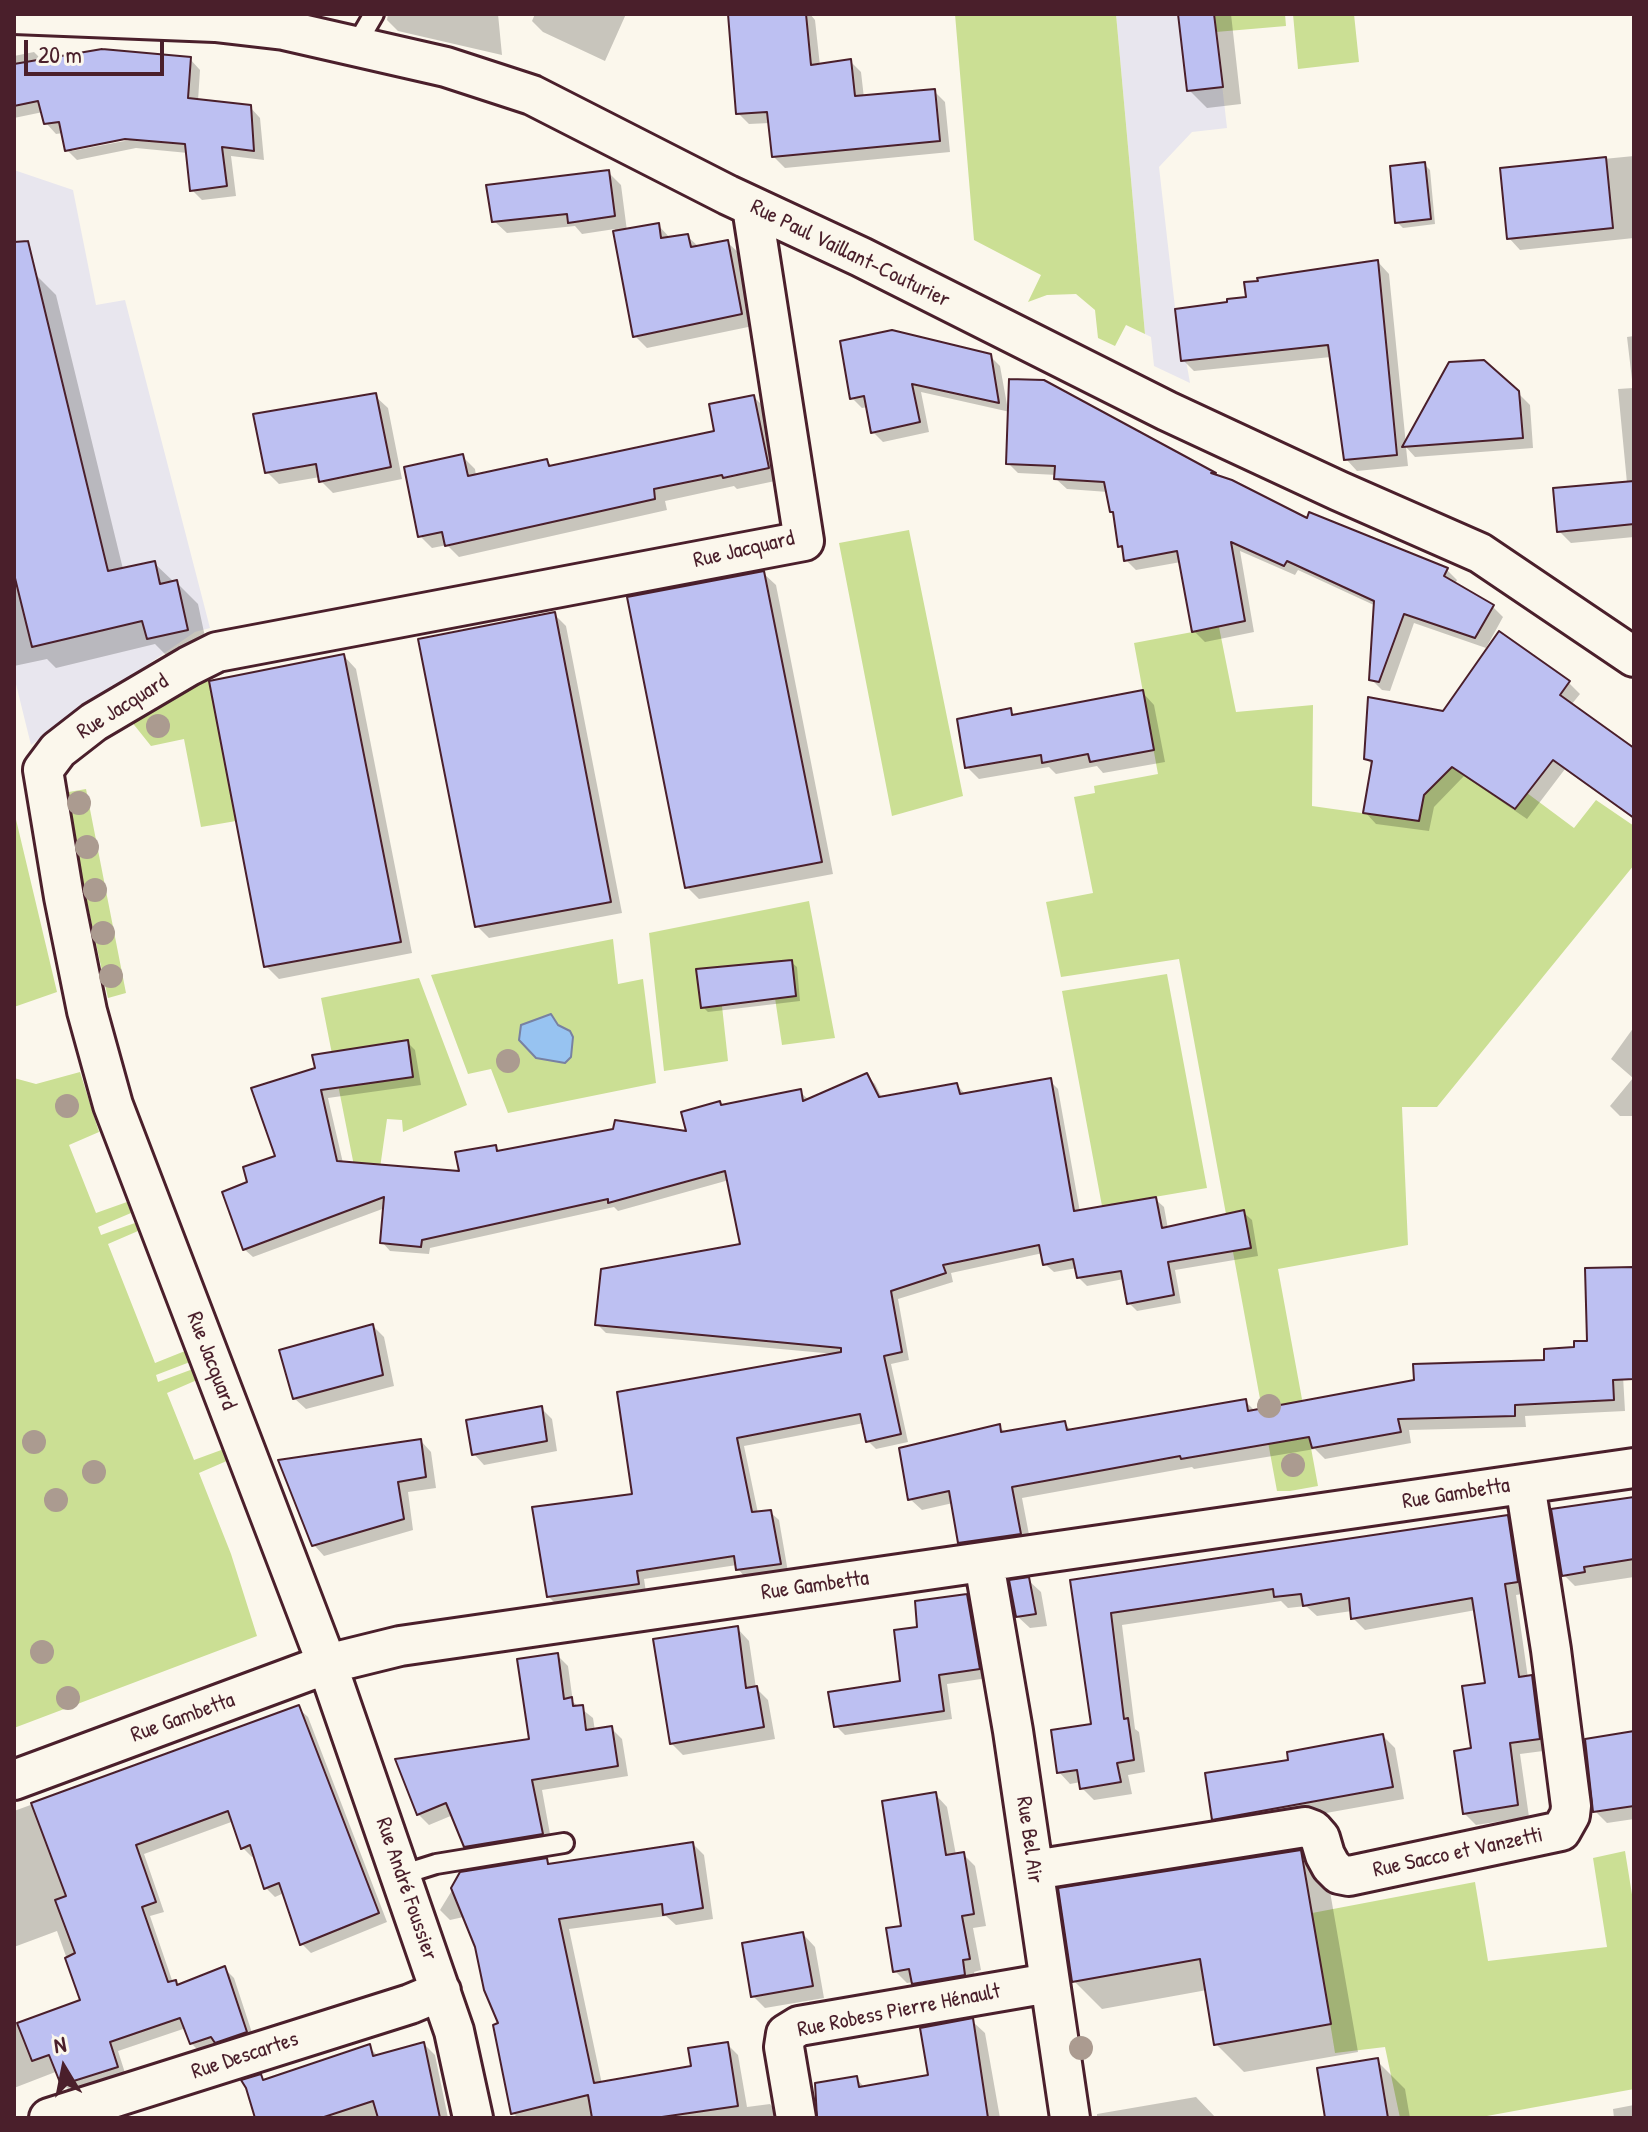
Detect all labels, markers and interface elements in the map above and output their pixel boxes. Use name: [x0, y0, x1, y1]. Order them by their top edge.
scale bar: [28, 24, 168, 74]
text: 20 m: [38, 38, 82, 70]
street label: Rue Paul Vaillant-Couturier: [746, 194, 954, 314]
street label: Rue Jacquard: [691, 526, 797, 574]
street label: Rue Jacquard: [73, 669, 173, 745]
street label: Rue Jacquard: [180, 1308, 242, 1414]
street label: Rue Gambetta: [1400, 1472, 1512, 1516]
street label: Rue Gambetta: [760, 1565, 870, 1607]
street label: Rue Gambetta: [128, 1687, 238, 1749]
street label: Rue Bel Air: [1010, 1795, 1048, 1885]
street label: Rue André Foussier: [369, 1814, 443, 1964]
street label: Rue Sacco et Vanzetti: [1371, 1822, 1545, 1884]
street label: Rue Robess Pierre Hénault: [795, 1978, 1003, 2044]
street label: Rue Descartes: [188, 2026, 302, 2086]
north arrow: [24, 2028, 104, 2108]
text: N: [51, 2029, 68, 2060]

